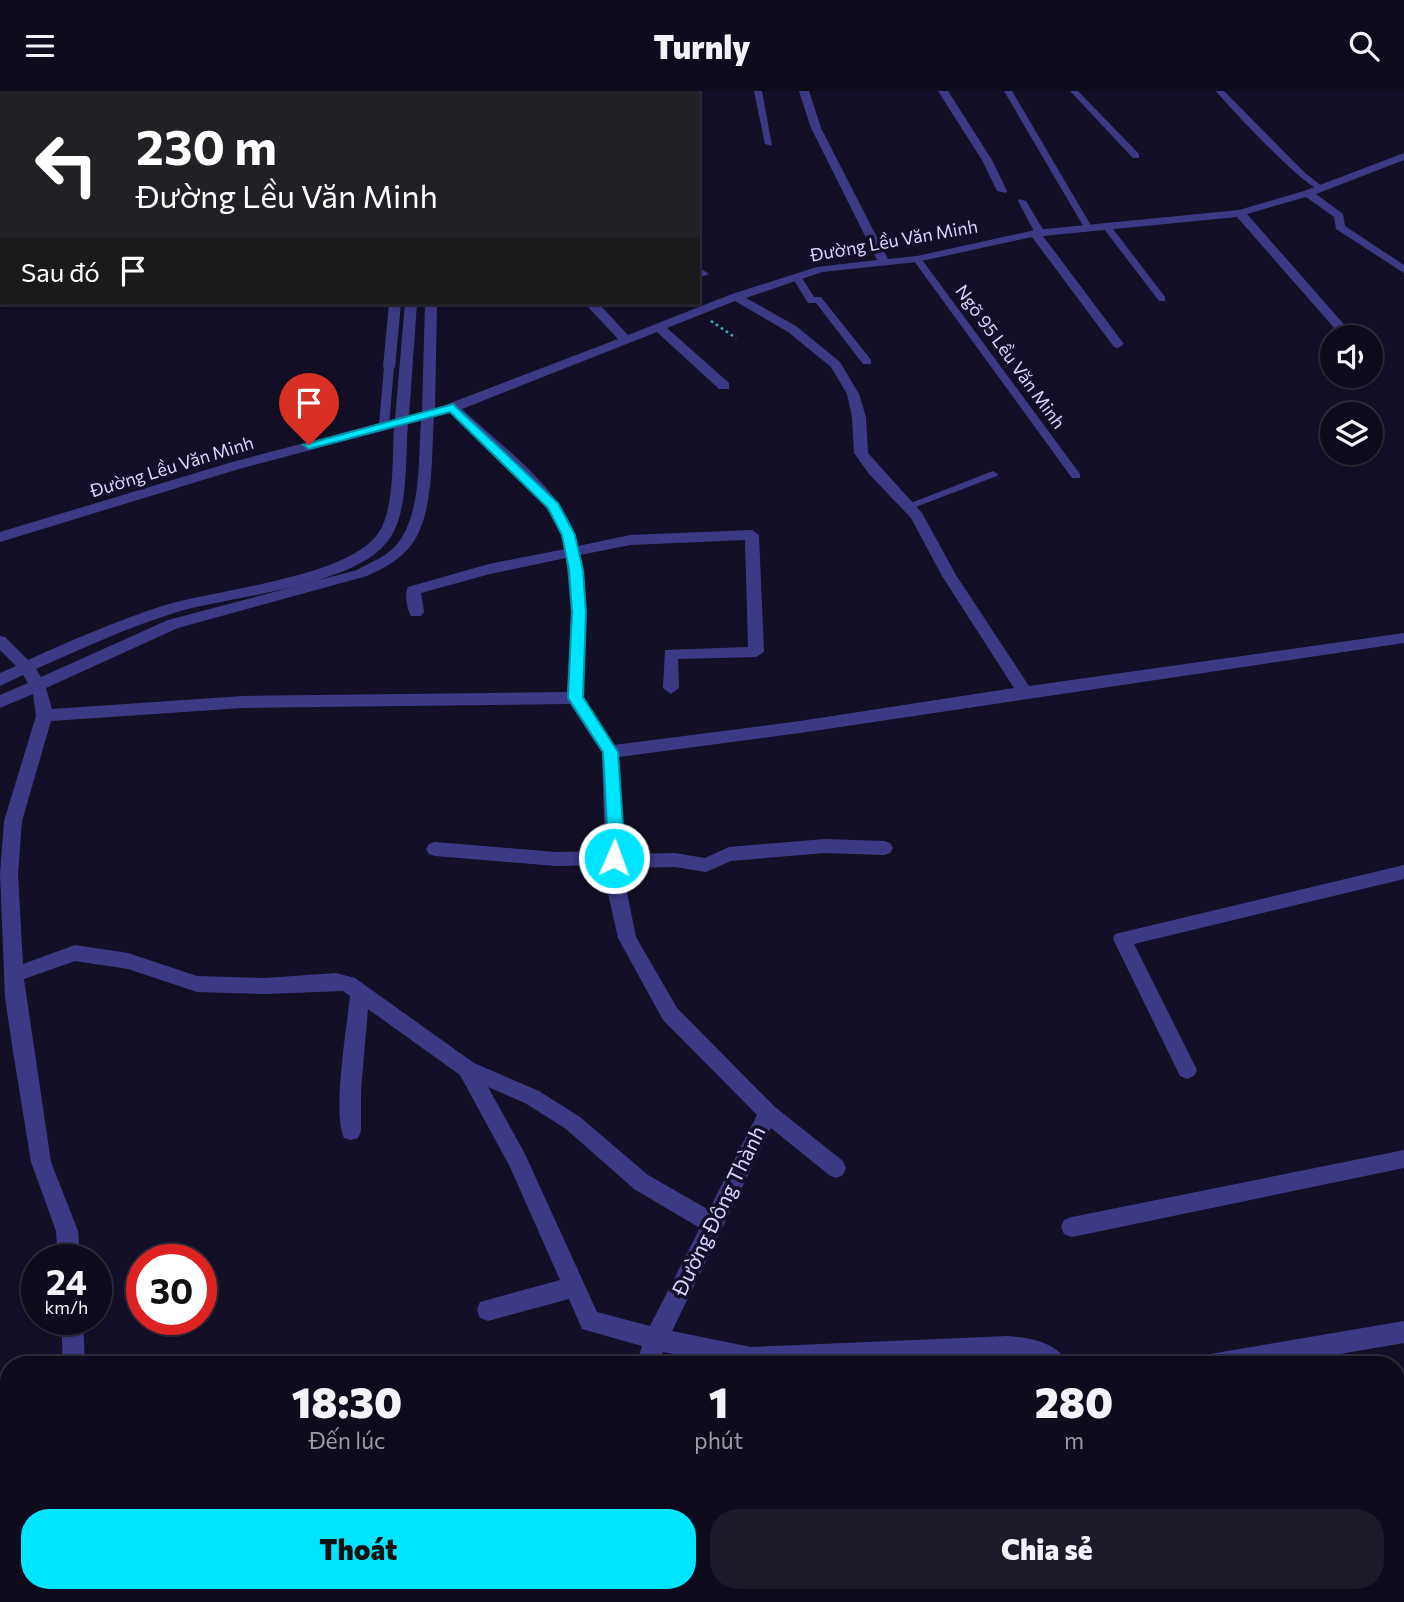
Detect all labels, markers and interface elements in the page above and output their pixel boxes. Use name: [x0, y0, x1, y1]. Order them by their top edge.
text: Turnly: [654, 26, 750, 66]
icon: menu: [21, 27, 59, 65]
icon: search: [1345, 27, 1383, 65]
text: 230 m: [136, 115, 277, 175]
icon: left: [21, 119, 112, 210]
text: Đường Lều Văn Minh: [136, 175, 438, 215]
street label: Đường Lều Văn Minh: [807, 214, 979, 266]
icon: arrive: [114, 252, 152, 290]
text: Sau đó: [21, 256, 100, 287]
street label: Ngõ 95 Lều Văn Minh: [951, 280, 1070, 433]
map controls: [1320, 325, 1383, 465]
button: sound: [1320, 325, 1383, 388]
pin: [279, 373, 339, 445]
icon: arrive: [290, 384, 328, 422]
button: layers: [1320, 402, 1383, 465]
street label: Đường Lều Văn Minh: [86, 431, 256, 502]
position arrow: [577, 821, 651, 895]
street label: Đường Đông Thành: [665, 1122, 770, 1300]
speed limit sign: 30: [126, 1244, 217, 1335]
text: 24: [46, 1259, 87, 1302]
text: km/h: [45, 1296, 88, 1318]
text: 18:30: [292, 1375, 402, 1427]
text: 1: [709, 1375, 728, 1427]
text: 280: [1035, 1375, 1113, 1427]
text: Đến lúc: [309, 1426, 385, 1454]
text: phút: [694, 1426, 743, 1454]
text: m: [1064, 1426, 1084, 1454]
button: Thoát: [21, 1509, 696, 1589]
button: Chia sẻ: [710, 1509, 1384, 1589]

